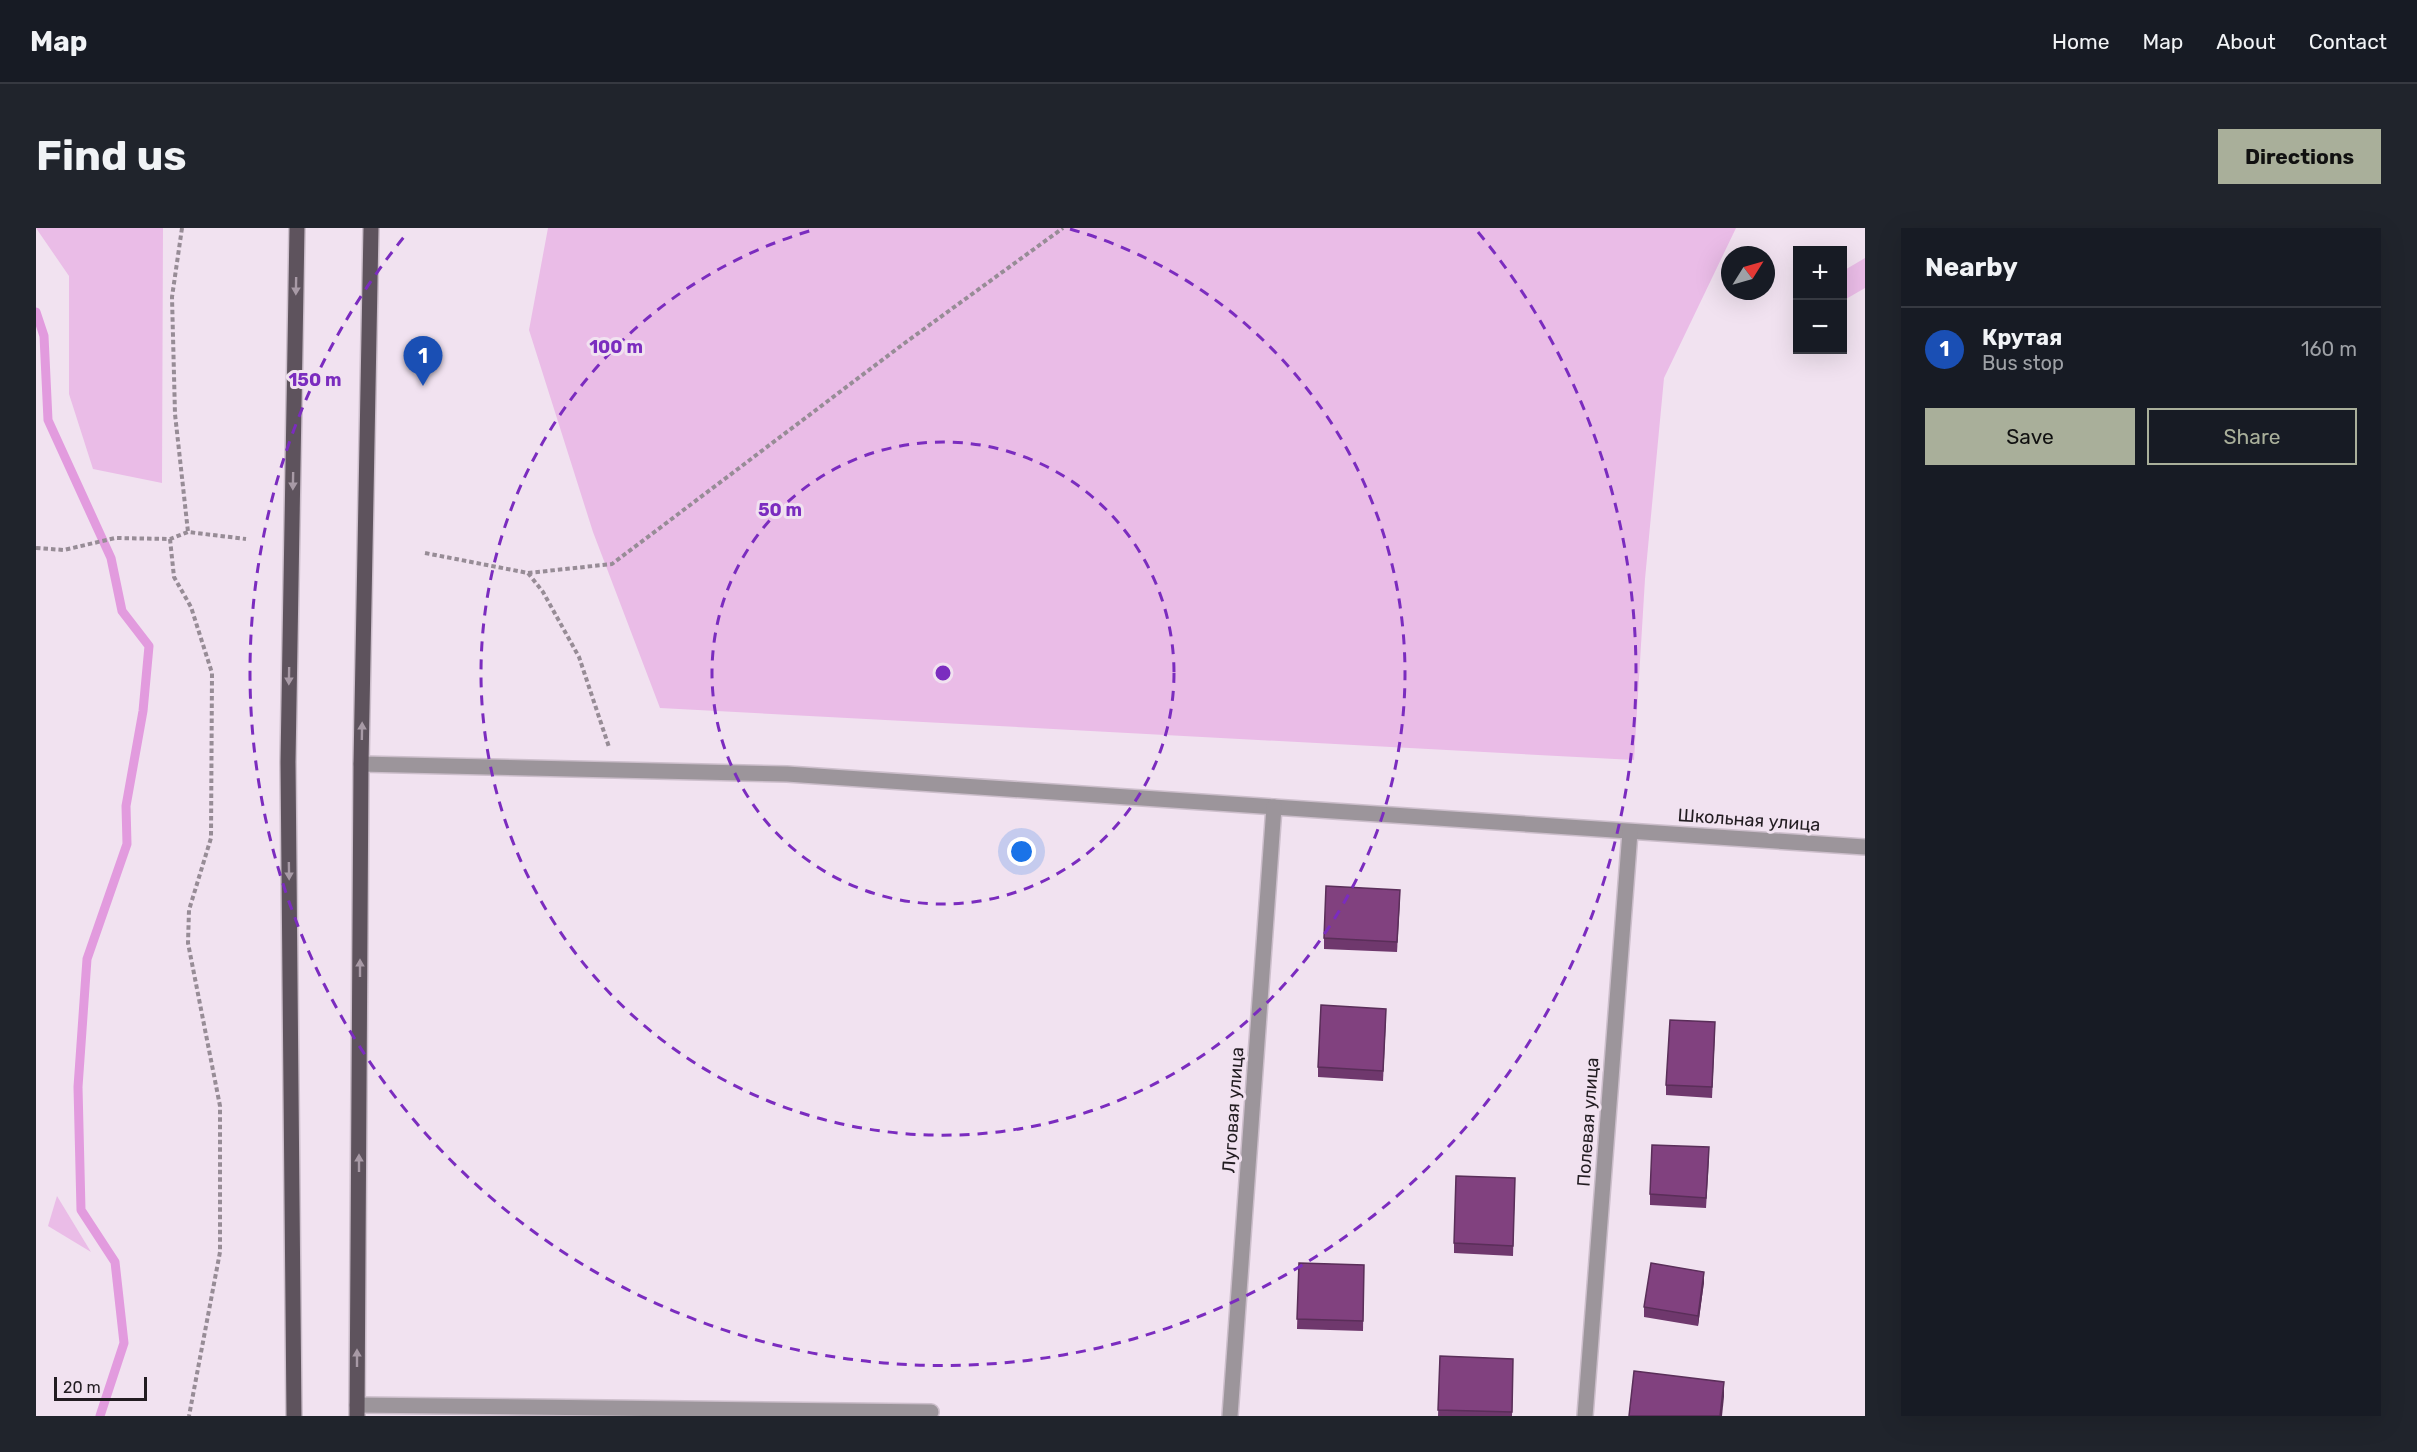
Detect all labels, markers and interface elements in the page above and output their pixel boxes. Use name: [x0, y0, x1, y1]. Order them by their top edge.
text: Map: [30, 25, 87, 58]
text: Home: [2052, 29, 2109, 54]
text: Map: [2142, 29, 2183, 54]
text: About: [2216, 29, 2276, 54]
text: Contact: [2309, 29, 2387, 54]
button: Directions: [2218, 129, 2381, 184]
text: Find us: [36, 131, 187, 181]
north arrow: [1721, 246, 1775, 300]
map controls: [1793, 246, 1847, 354]
button: +: [1793, 246, 1847, 300]
text: Nearby: [1925, 252, 2018, 283]
one-way arrow: [291, 277, 301, 296]
button: −: [1793, 300, 1847, 354]
text: Крутая: [1982, 324, 2062, 351]
pin: 1: [404, 336, 442, 386]
text: 100 m: [589, 336, 643, 358]
text: 1: [1940, 337, 1949, 361]
text: 160 m: [2301, 337, 2357, 361]
text: Bus stop: [1982, 351, 2064, 375]
text: 150 m: [288, 369, 342, 391]
button: Save: [1925, 408, 2135, 465]
button: Share: [2147, 408, 2357, 465]
one-way arrow: [288, 472, 297, 491]
text: 50 m: [758, 499, 802, 521]
centre of rings: [933, 663, 953, 683]
one-way arrow: [284, 667, 294, 686]
one-way arrow: [357, 721, 367, 740]
street label: Школьная улица: [1677, 804, 1821, 836]
your location: [1007, 837, 1036, 866]
one-way arrow: [284, 862, 294, 881]
one-way arrow: [355, 958, 365, 977]
street label: Луговая улица: [1218, 1046, 1248, 1174]
street label: Полевая улица: [1573, 1057, 1603, 1187]
one-way arrow: [354, 1153, 363, 1172]
one-way arrow: [352, 1348, 362, 1367]
scale bar: [54, 1374, 147, 1402]
text: 20 m: [63, 1378, 101, 1397]

